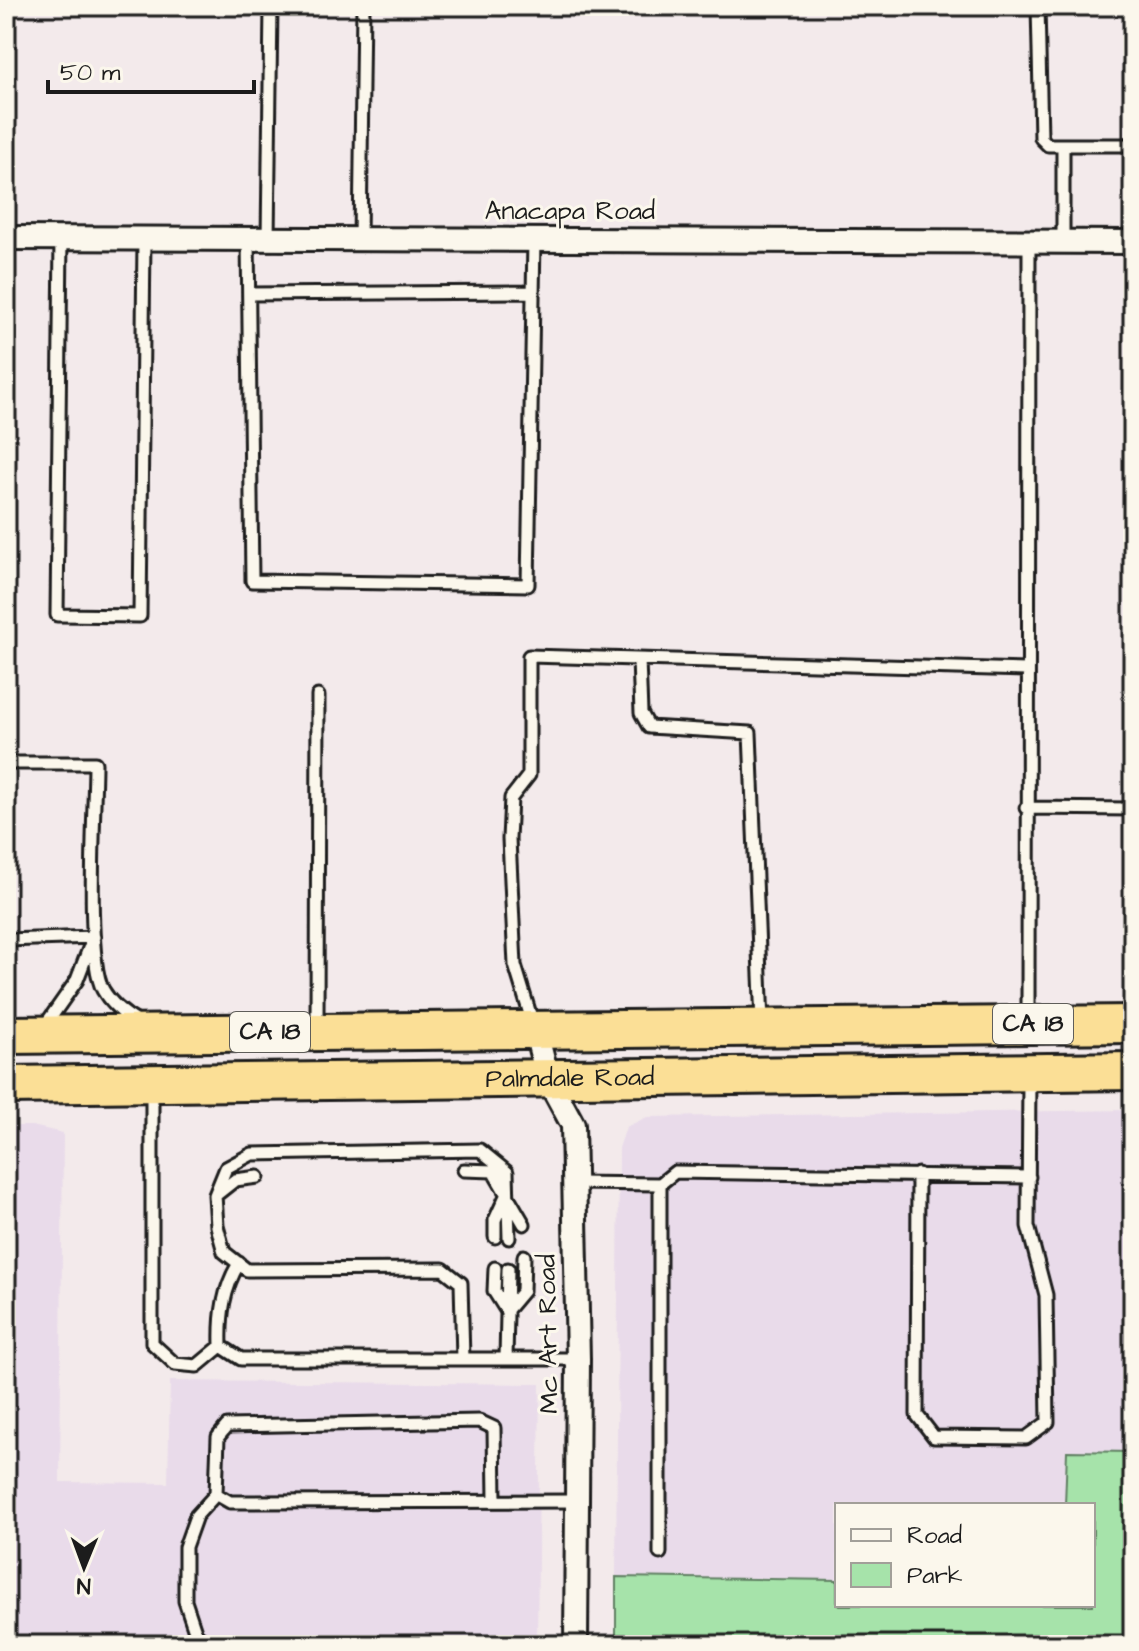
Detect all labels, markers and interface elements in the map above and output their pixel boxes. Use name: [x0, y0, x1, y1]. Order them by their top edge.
scale bar: [48, 44, 254, 94]
text: 50 m: [60, 56, 121, 90]
street label: Anacapa Road: [485, 193, 655, 229]
road number: CA 18: [993, 1004, 1073, 1044]
road number: CA 18: [230, 1012, 310, 1052]
street label: Palmdale Road: [485, 1059, 655, 1097]
street label: Mc Art Road: [529, 1254, 567, 1414]
legend: [835, 1503, 1095, 1607]
text: Road: [907, 1519, 962, 1553]
north arrow: [44, 1527, 124, 1607]
text: Park: [907, 1559, 963, 1593]
text: N: [76, 1570, 91, 1601]

